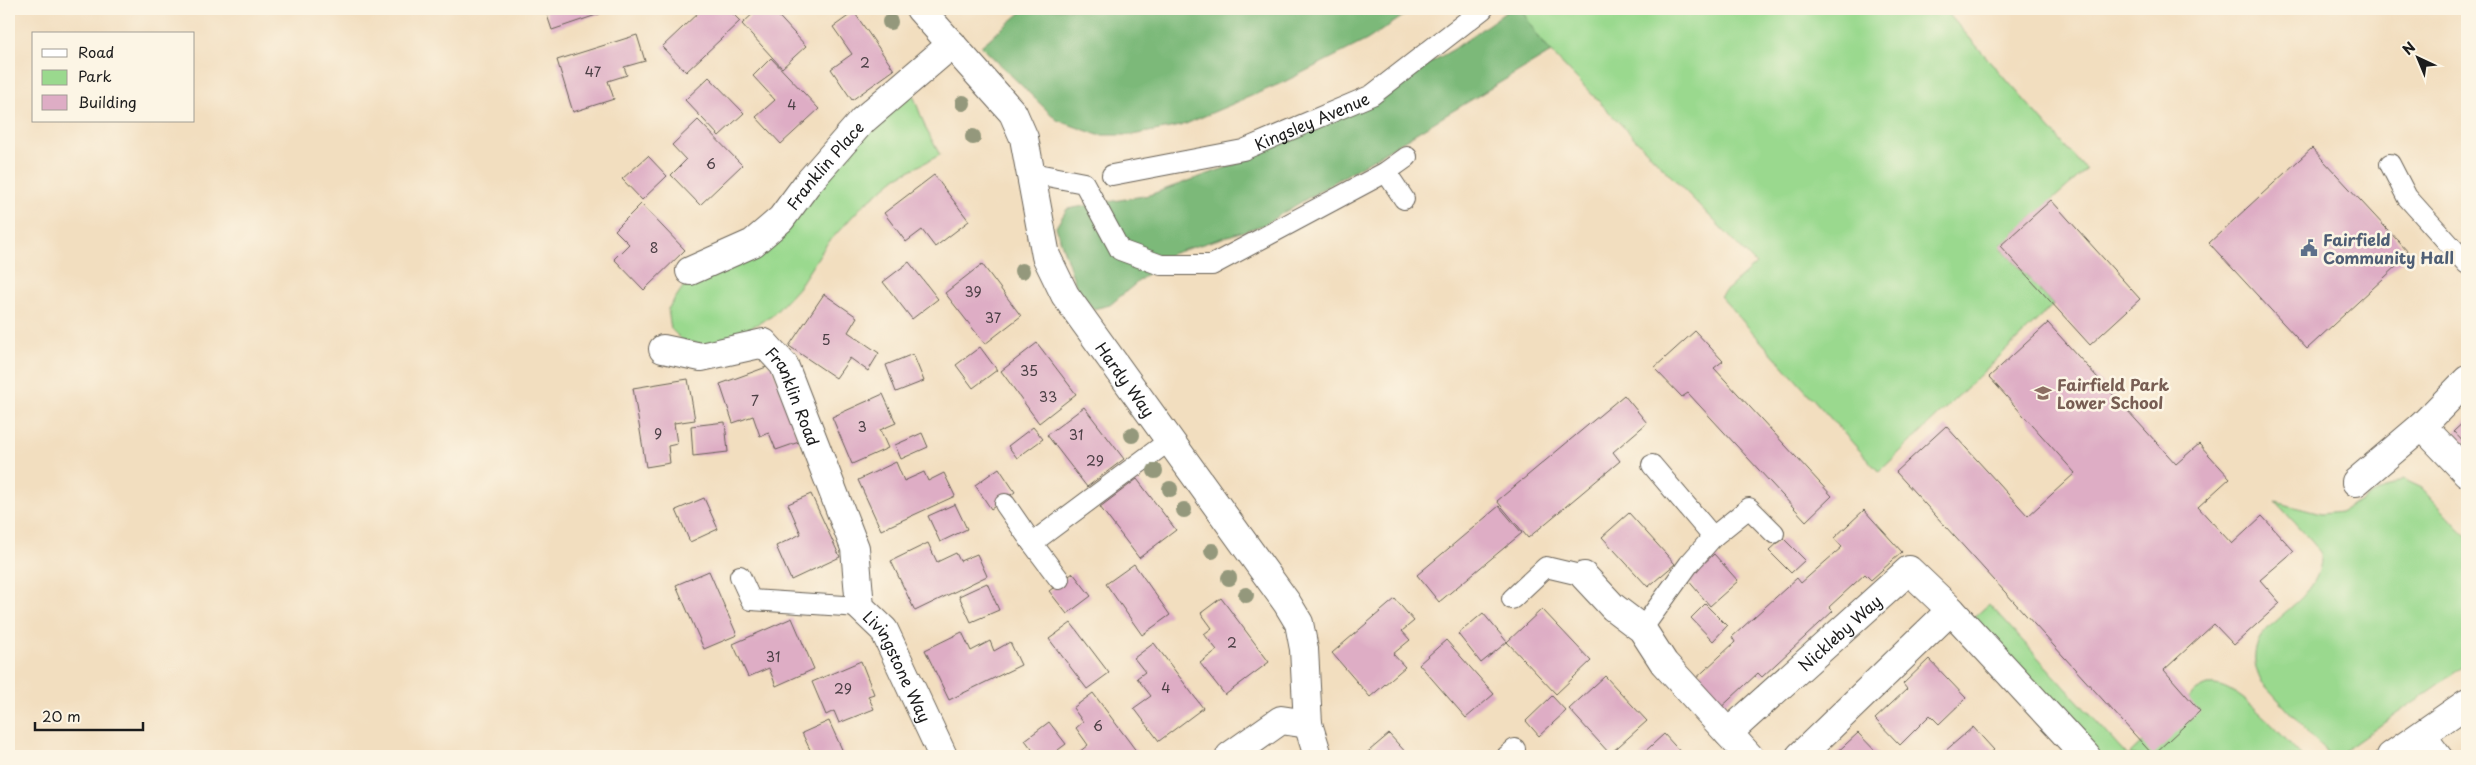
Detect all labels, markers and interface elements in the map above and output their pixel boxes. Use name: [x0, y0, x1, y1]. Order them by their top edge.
legend: [32, 32, 195, 122]
north arrow: [2394, 32, 2444, 82]
text: N: [2397, 37, 2420, 60]
text: Road: [78, 40, 114, 63]
house number: 2: [860, 52, 870, 73]
house number: 47: [585, 61, 602, 82]
text: Park: [78, 64, 112, 87]
street label: Kingsley Avenue: [1250, 85, 1373, 156]
text: Building: [78, 90, 137, 113]
house number: 4: [787, 94, 797, 115]
street label: Franklin Place: [780, 116, 869, 214]
house number: 6: [706, 153, 716, 174]
place label: Fairfield Community Hall: [2323, 227, 2454, 269]
house number: 8: [650, 237, 658, 258]
public building icon: Fairfield Community Hall: [2299, 238, 2319, 258]
house number: 39: [964, 281, 982, 302]
house number: 37: [985, 307, 1002, 328]
house number: 5: [821, 329, 831, 350]
street label: Hardy Way: [1090, 337, 1161, 422]
street label: Franklin Road: [760, 341, 826, 449]
house number: 35: [1020, 360, 1038, 381]
place label: Fairfield Park Lower School: [2057, 372, 2169, 414]
school or university icon: Fairfield Park Lower School: [2033, 383, 2053, 403]
house number: 33: [1039, 386, 1057, 407]
house number: 7: [751, 390, 759, 411]
house number: 3: [857, 416, 867, 437]
house number: 9: [654, 423, 662, 444]
house number: 31: [1069, 424, 1083, 445]
house number: 29: [1086, 450, 1104, 471]
street label: Nickleby Way: [1793, 589, 1886, 677]
street label: Livingstone Way: [858, 604, 938, 726]
house number: 2: [1227, 632, 1237, 653]
house number: 31: [766, 646, 780, 667]
house number: 4: [1161, 677, 1171, 698]
house number: 29: [834, 678, 852, 699]
scale bar: [35, 700, 142, 732]
text: 20 m: [42, 704, 81, 727]
house number: 6: [1093, 715, 1103, 736]

